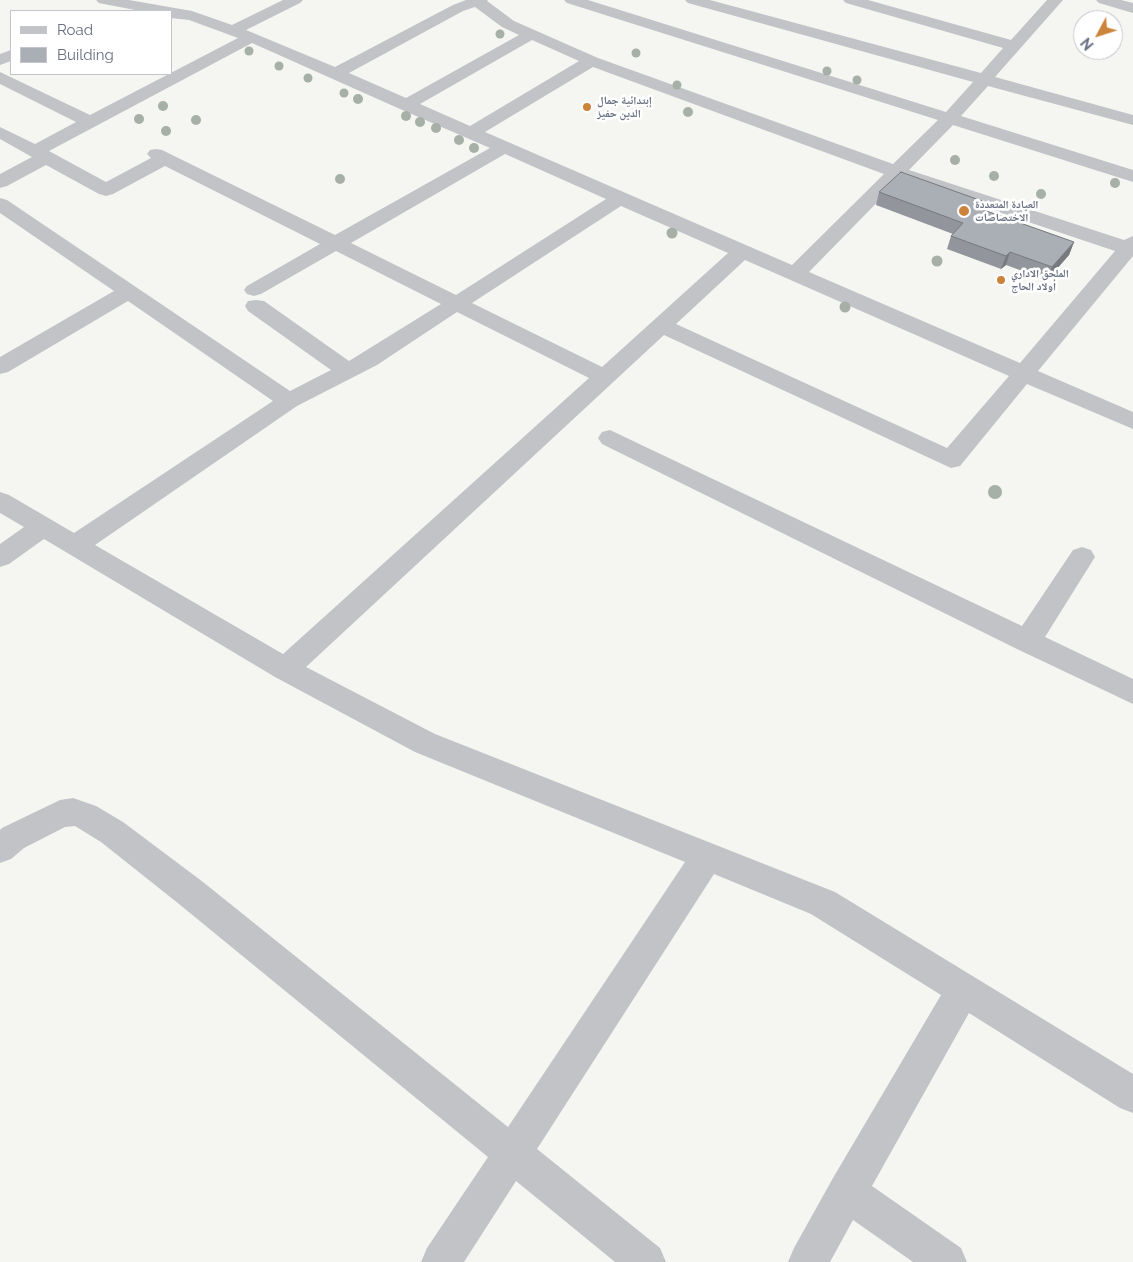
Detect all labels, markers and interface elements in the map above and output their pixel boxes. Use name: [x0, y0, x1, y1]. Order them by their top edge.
legend: [10, 10, 172, 75]
north arrow: [1073, 10, 1123, 60]
text: Road: [57, 21, 93, 39]
text: N: [1078, 35, 1097, 53]
text: Building: [57, 46, 114, 64]
place label: إبتدائية جمال الدين حفيز: [597, 94, 652, 120]
marker: إبتدائية جمال الدين حفيز: [581, 101, 593, 113]
place label: العيادة المتعددة الاختصاصات: [975, 198, 1038, 224]
marker: العيادة المتعددة الاختصاصات: [957, 204, 971, 218]
place label: الملحق الاداري أولاد الحاج: [1011, 267, 1069, 293]
marker: الملحق الاداري أولاد الحاج: [995, 274, 1007, 286]

